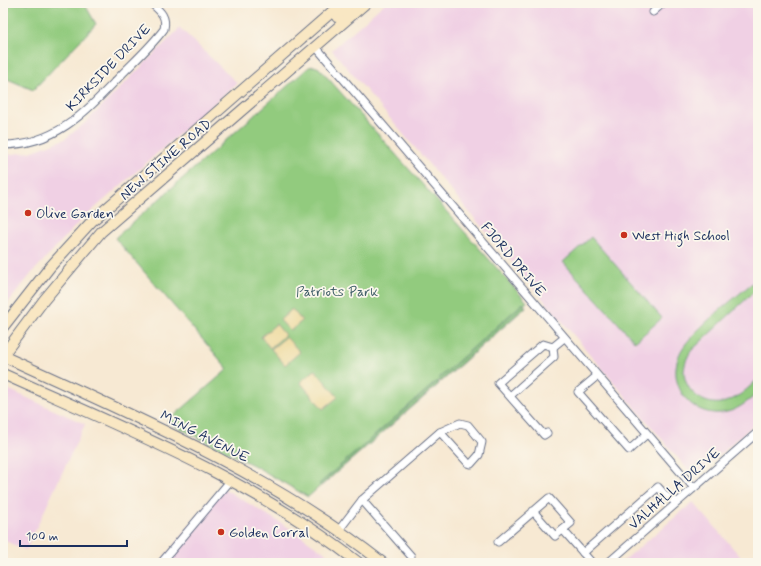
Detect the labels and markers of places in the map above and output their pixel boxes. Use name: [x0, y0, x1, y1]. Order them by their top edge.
place label: Olive Garden: [36, 205, 114, 223]
marker: Olive Garden: [23, 208, 33, 218]
place label: West High School: [632, 227, 730, 247]
marker: West High School: [619, 230, 629, 240]
place label: Golden Corral: [229, 524, 309, 542]
marker: Golden Corral: [216, 527, 226, 537]

